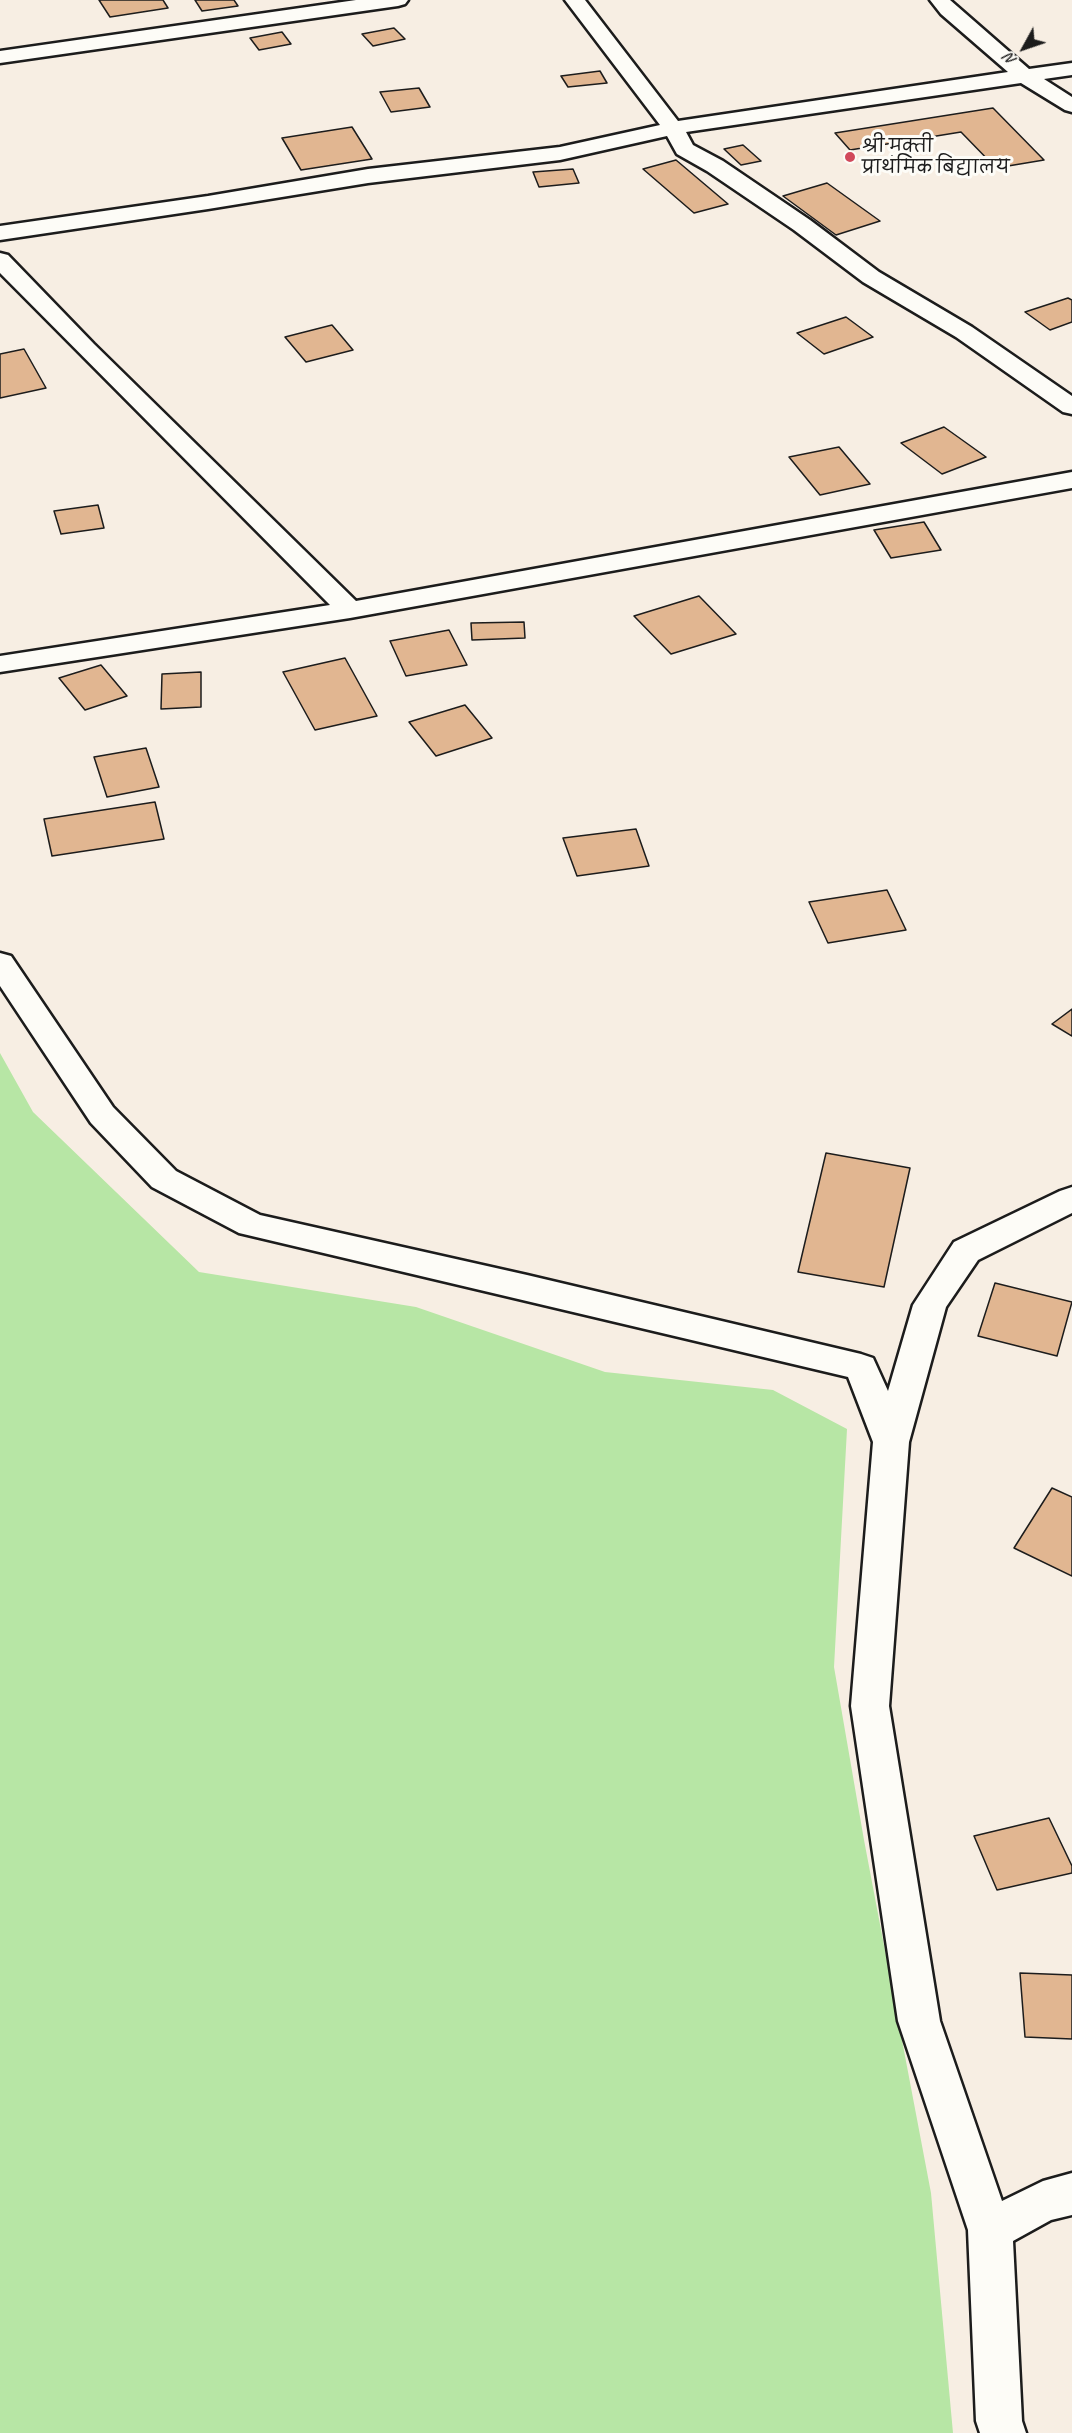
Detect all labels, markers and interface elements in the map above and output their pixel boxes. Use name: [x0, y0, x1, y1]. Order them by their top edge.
north arrow: [994, 18, 1054, 78]
text: N: [999, 49, 1021, 70]
place label: श्री मुक्ती प्राथमिक बिद्यालय: [862, 136, 1010, 178]
marker: श्री मुक्ती प्राथमिक बिद्यालय: [843, 150, 857, 164]

